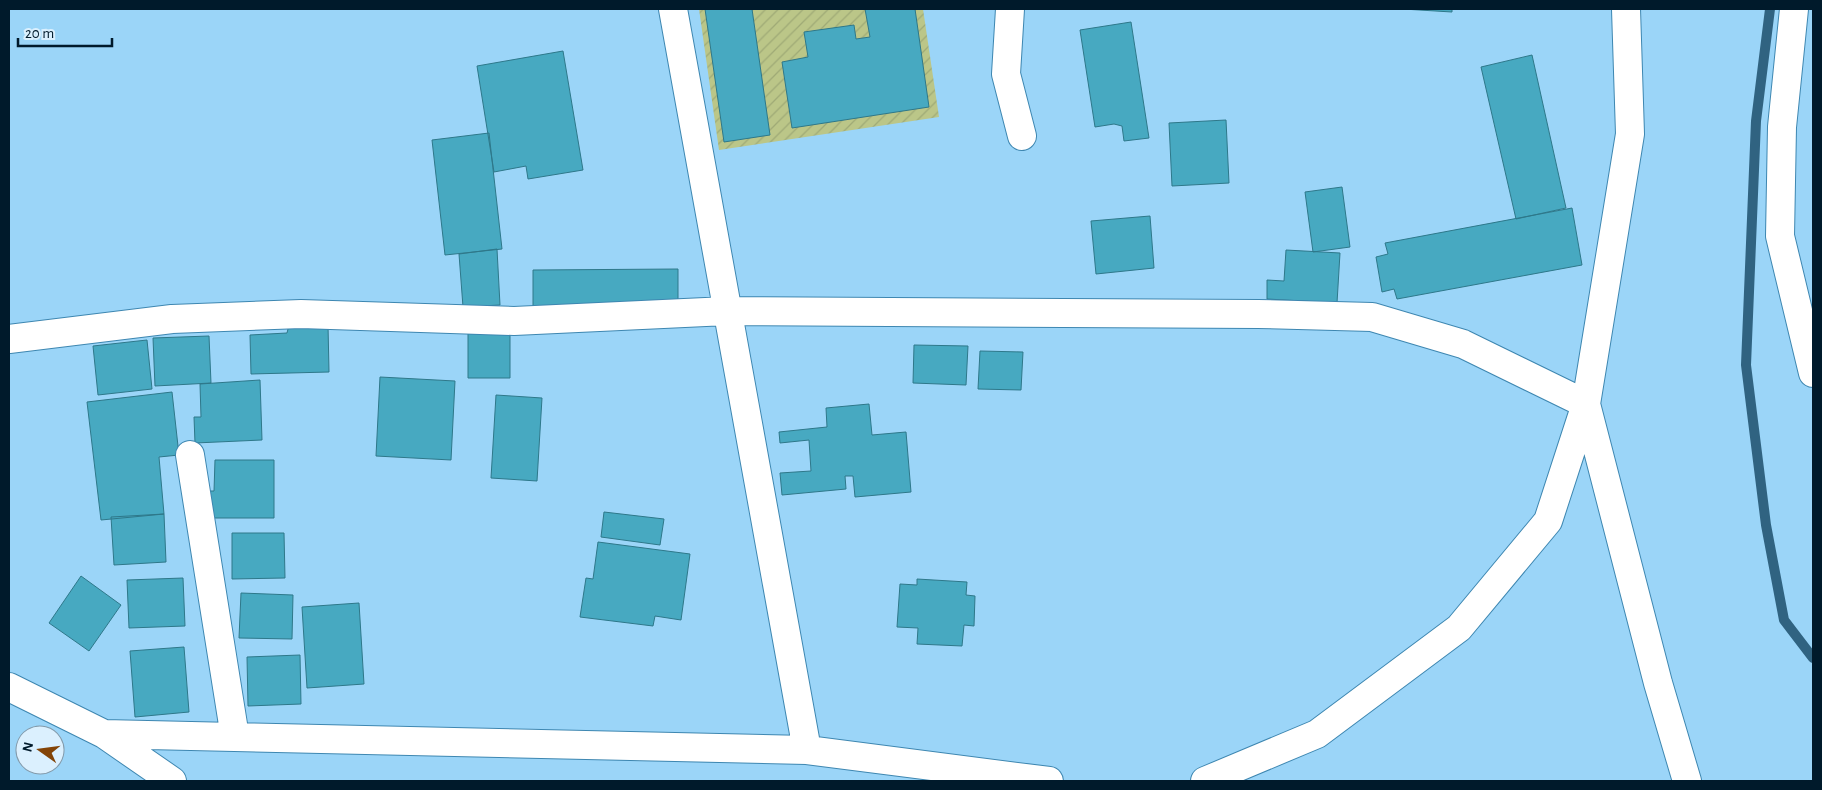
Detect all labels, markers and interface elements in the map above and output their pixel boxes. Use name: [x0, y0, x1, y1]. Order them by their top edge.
scale bar: [18, 15, 111, 47]
text: 20 m: [25, 26, 54, 41]
north arrow: [15, 725, 65, 775]
text: N: [20, 741, 36, 754]

